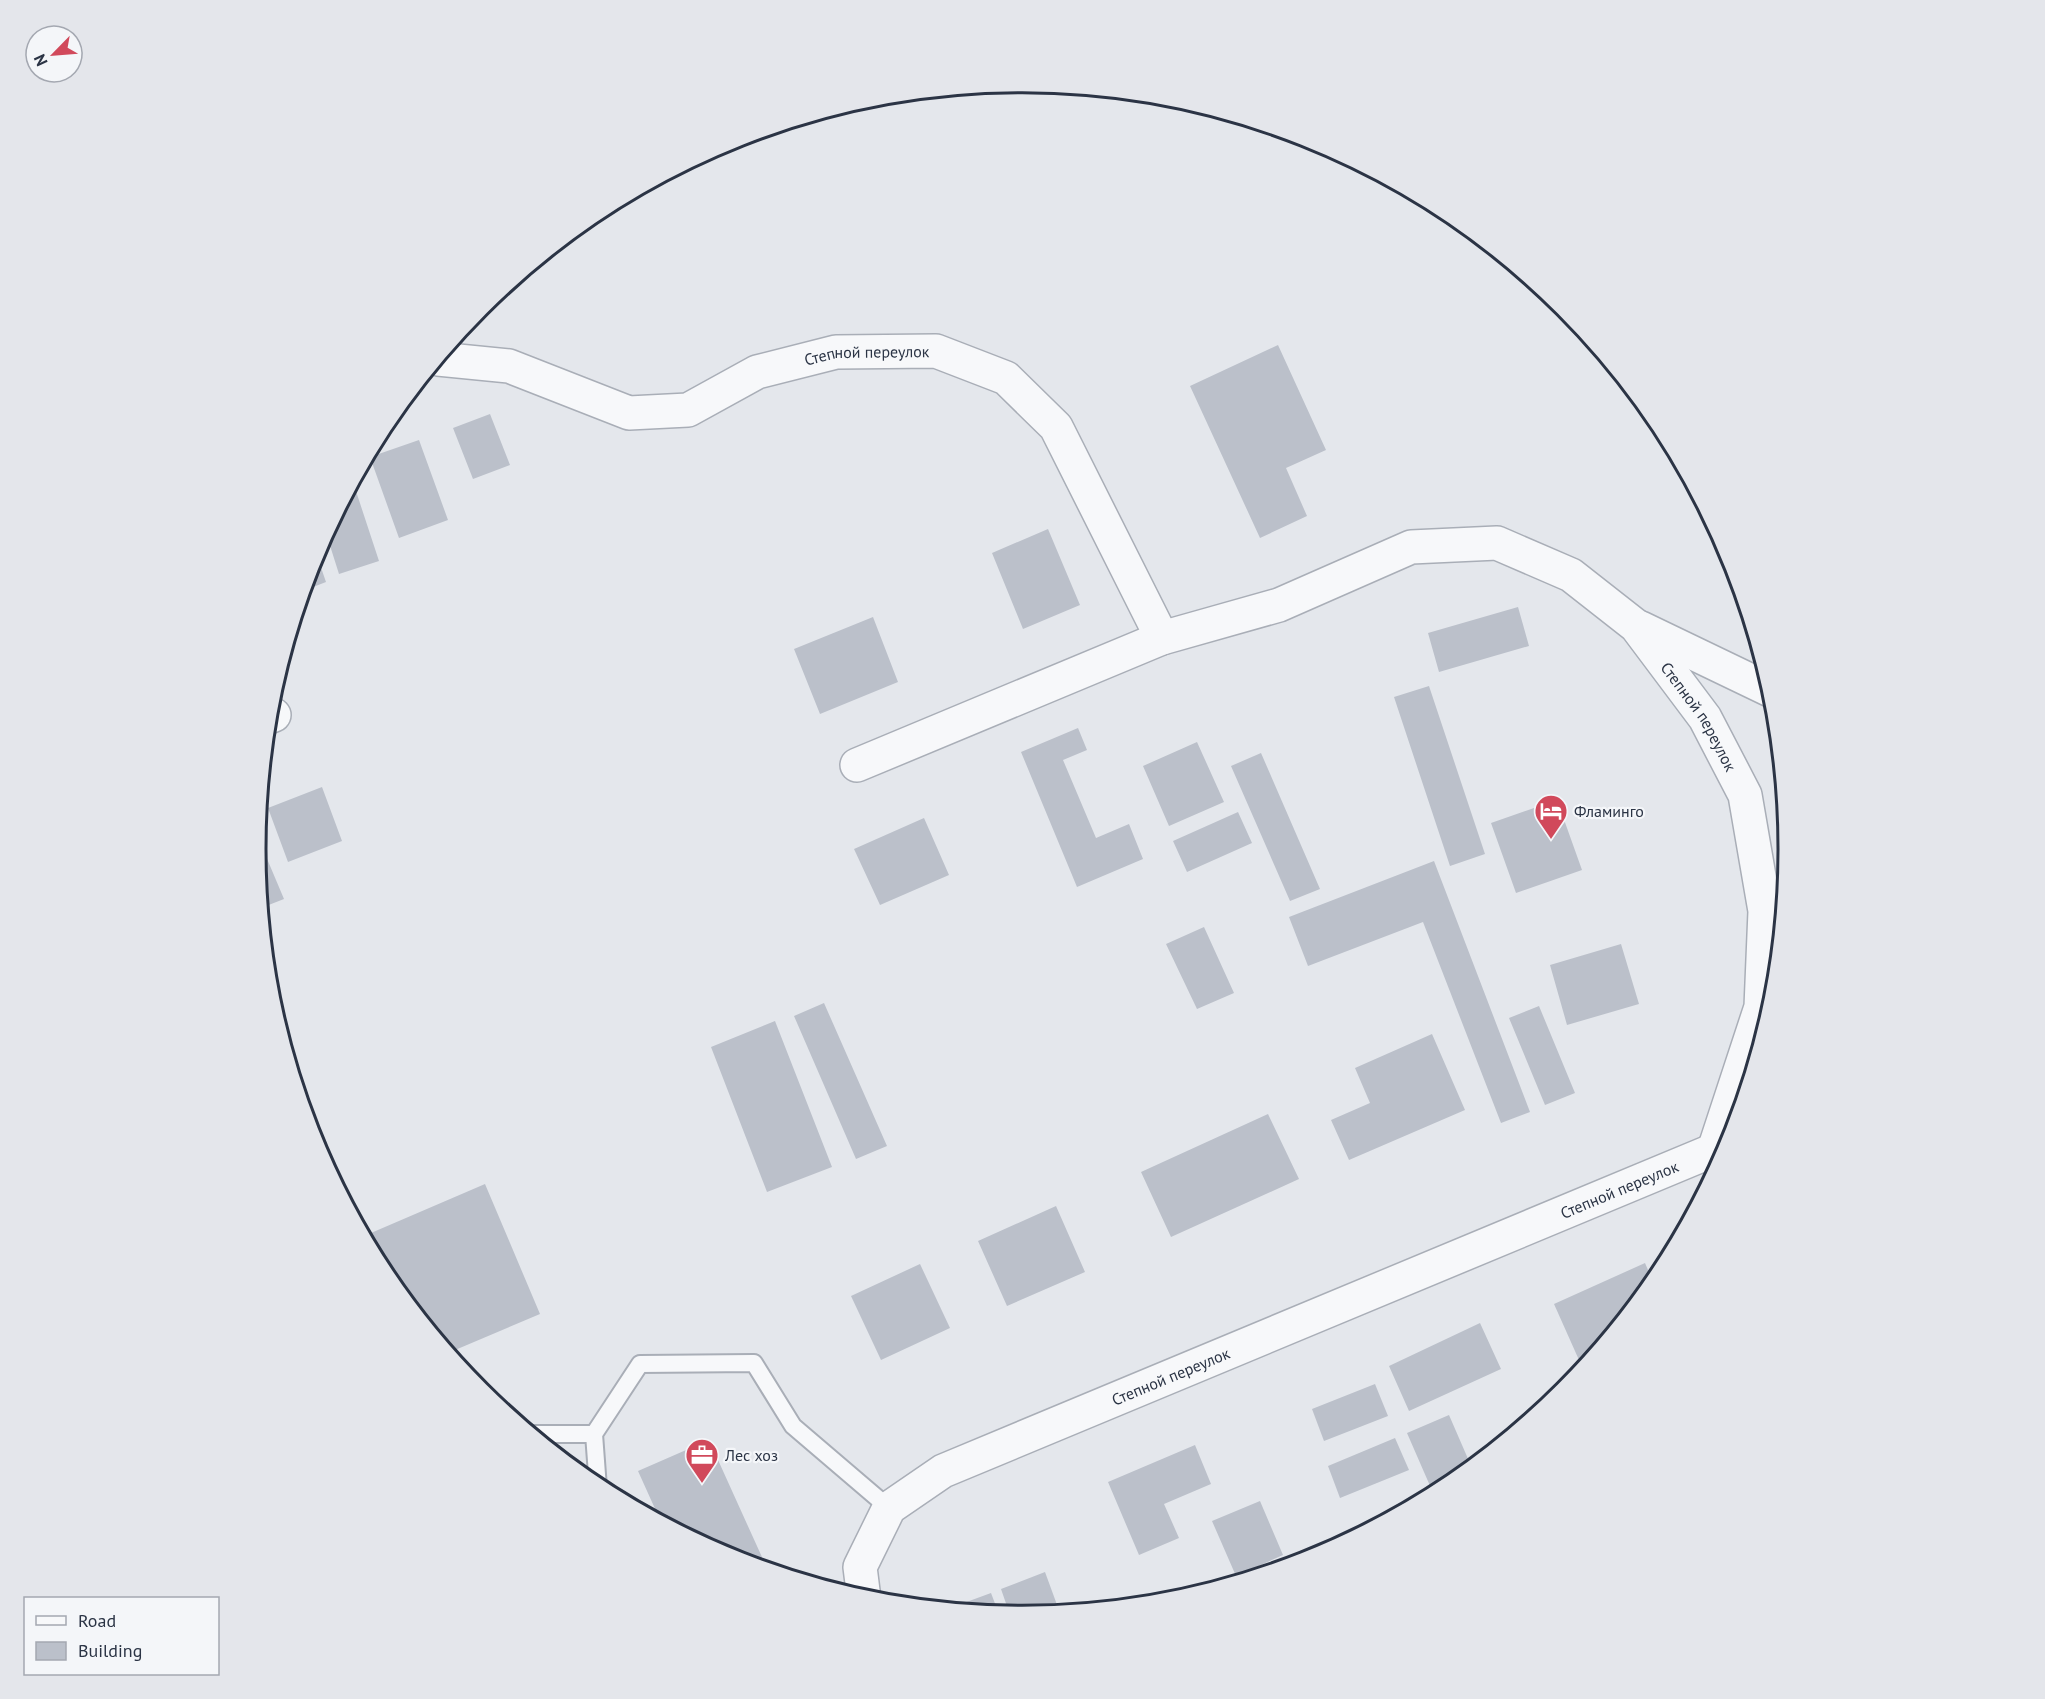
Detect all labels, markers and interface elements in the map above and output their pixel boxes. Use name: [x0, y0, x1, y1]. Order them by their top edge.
north arrow: [24, 24, 84, 84]
text: N: [29, 51, 52, 69]
street label: Степной переулок: [802, 341, 930, 370]
street label: Степной переулок: [1657, 658, 1741, 775]
hotel icon: Фламинго: [1533, 793, 1569, 840]
place label: Фламинго: [1574, 801, 1644, 821]
street label: Степной переулок: [1557, 1156, 1682, 1223]
street label: Степной переулок: [1109, 1343, 1233, 1410]
office icon: Лес хоз: [684, 1437, 720, 1484]
place label: Лес хоз: [724, 1445, 778, 1465]
legend: [24, 1597, 219, 1675]
text: Road: [78, 1609, 116, 1632]
text: Building: [78, 1639, 142, 1662]

